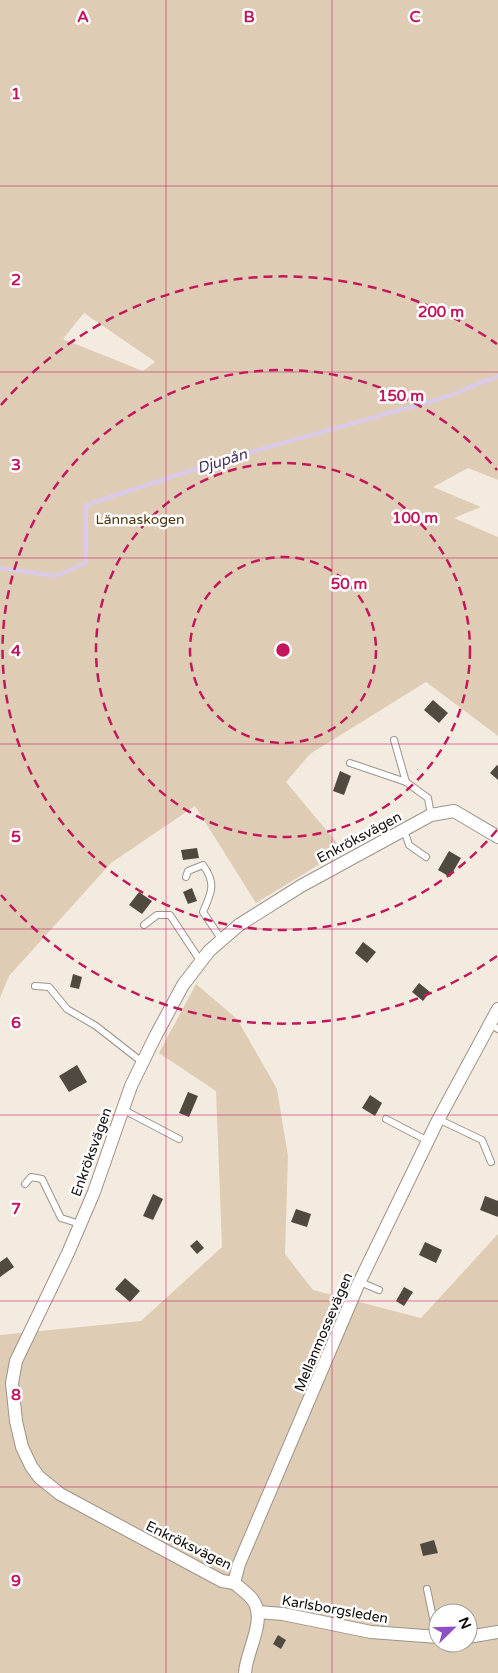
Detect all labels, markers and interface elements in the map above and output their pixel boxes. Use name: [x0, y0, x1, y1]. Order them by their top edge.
text: A: [77, 7, 89, 27]
text: B: [243, 7, 255, 27]
text: C: [409, 7, 421, 27]
text: 1: [11, 84, 21, 104]
text: 2: [11, 270, 21, 290]
text: 200 m: [418, 303, 464, 321]
text: 150 m: [378, 387, 424, 405]
water label: Djupån: [195, 445, 250, 477]
text: 3: [11, 455, 21, 475]
text: 100 m: [392, 509, 438, 527]
park label: Lännaskogen: [96, 511, 184, 528]
text: 50 m: [331, 575, 367, 593]
text: 4: [11, 641, 21, 661]
centre of rings: [274, 641, 292, 659]
street label: Enkröksvägen: [314, 808, 404, 867]
text: 5: [11, 827, 21, 847]
text: 6: [11, 1013, 21, 1033]
street label: Enkröksvägen: [68, 1105, 115, 1199]
text: 7: [11, 1199, 21, 1219]
street label: Mellanmossevägen: [291, 1270, 356, 1394]
text: 8: [11, 1385, 21, 1405]
street label: Enkröksvägen: [143, 1517, 234, 1574]
text: 9: [11, 1571, 21, 1591]
street label: Karlsborgsleden: [280, 1592, 389, 1627]
north arrow: [428, 1603, 478, 1653]
text: N: [454, 1615, 475, 1632]

